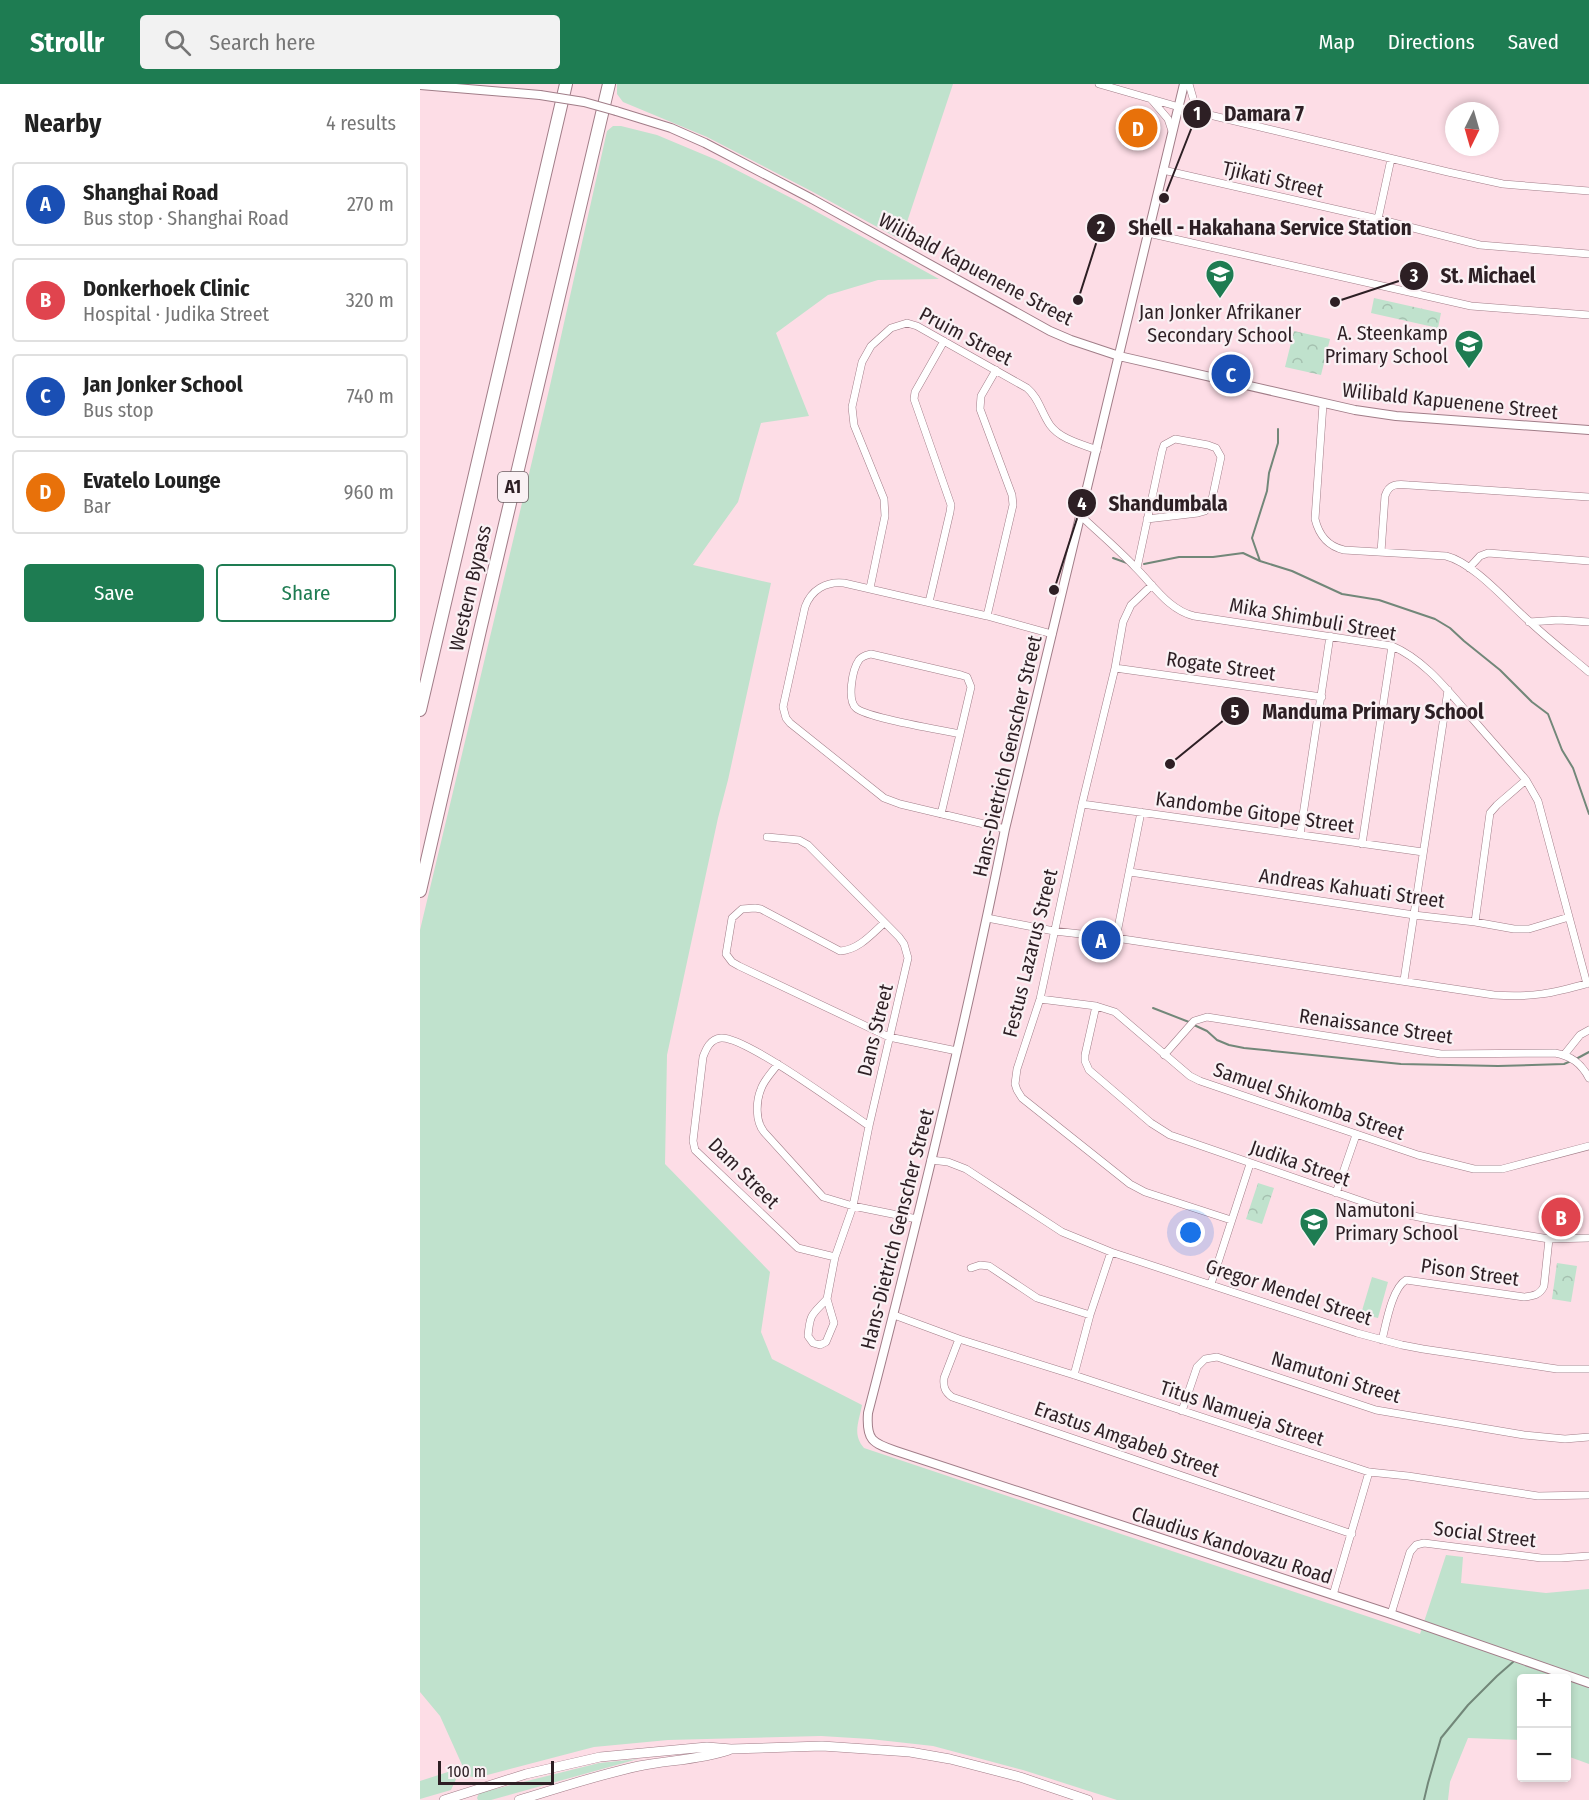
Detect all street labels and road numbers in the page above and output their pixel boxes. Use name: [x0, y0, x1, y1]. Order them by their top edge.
street label: Tjikati Street: [1220, 156, 1326, 202]
street label: Wilibald Kapuenene Street: [875, 207, 1078, 331]
street label: Pruim Street: [915, 302, 1017, 371]
street label: Wilibald Kapuenene Street: [1341, 378, 1560, 424]
road number: A1: [498, 472, 528, 502]
street label: Western Bypass: [444, 523, 496, 653]
street label: Mika Shimbuli Street: [1228, 593, 1399, 646]
street label: Hans-Dietrich Genscher Street: [967, 632, 1047, 879]
street label: Rogate Street: [1165, 646, 1278, 686]
street label: Kandombe Gitope Street: [1154, 786, 1356, 838]
street label: Andreas Kahuati Street: [1258, 863, 1447, 913]
street label: Festus Lazarus Street: [997, 866, 1063, 1040]
street label: Dans Street: [852, 981, 898, 1079]
street label: Renaissance Street: [1298, 1003, 1455, 1049]
street label: Samuel Shikomba Street: [1210, 1057, 1408, 1145]
street label: Hans-Dietrich Genscher Street: [855, 1106, 939, 1352]
street label: Dam Street: [704, 1133, 785, 1214]
street label: Judika Street: [1247, 1135, 1354, 1191]
street label: Pison Street: [1419, 1253, 1521, 1291]
street label: Gregor Mendel Street: [1203, 1254, 1376, 1330]
street label: Namutoni Street: [1268, 1346, 1404, 1408]
street label: Titus Namueja Street: [1157, 1375, 1327, 1451]
street label: Erastus Amgabeb Street: [1031, 1396, 1223, 1482]
street label: Claudius Kandovazu Road: [1129, 1501, 1335, 1589]
street label: Social Street: [1433, 1516, 1538, 1552]

